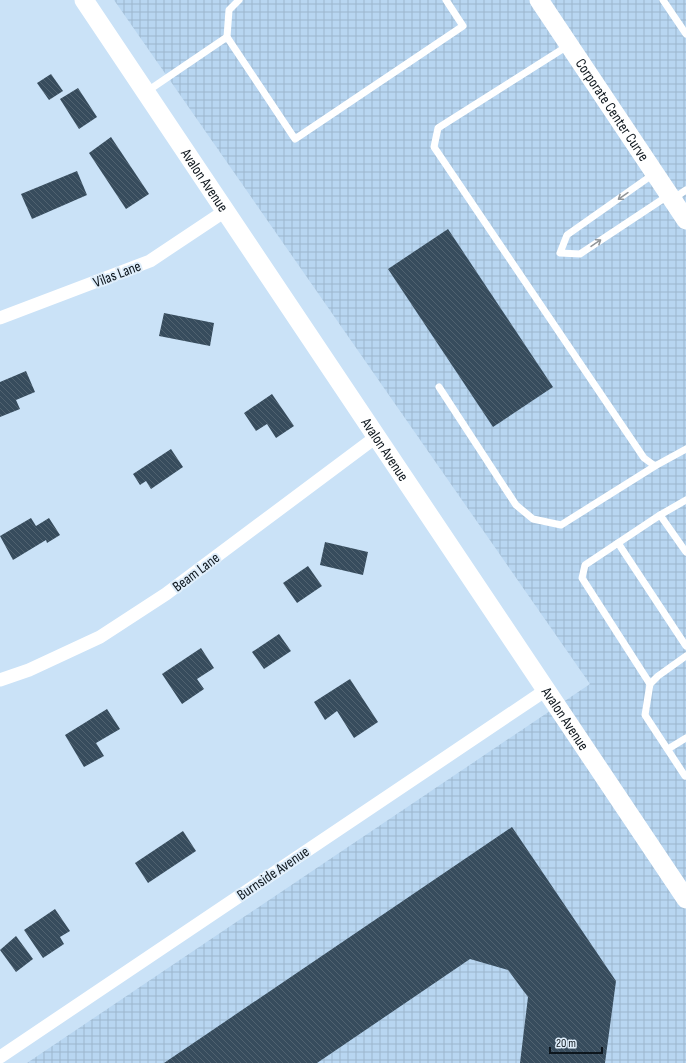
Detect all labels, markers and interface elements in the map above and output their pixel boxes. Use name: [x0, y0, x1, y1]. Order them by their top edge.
street label: Corporate Center Curve: [571, 55, 653, 165]
street label: Avalon Avenue: [176, 144, 232, 216]
one-way arrow: [618, 191, 629, 200]
one-way arrow: [590, 239, 602, 247]
street label: Vilas Lane: [91, 257, 144, 292]
street label: Avalon Avenue: [356, 414, 413, 485]
street label: Beam Lane: [169, 548, 224, 596]
street label: Avalon Avenue: [536, 683, 593, 754]
street label: Burnside Avenue: [233, 842, 313, 905]
scale bar: [550, 1029, 602, 1055]
text: 20 m: [556, 1036, 576, 1051]

